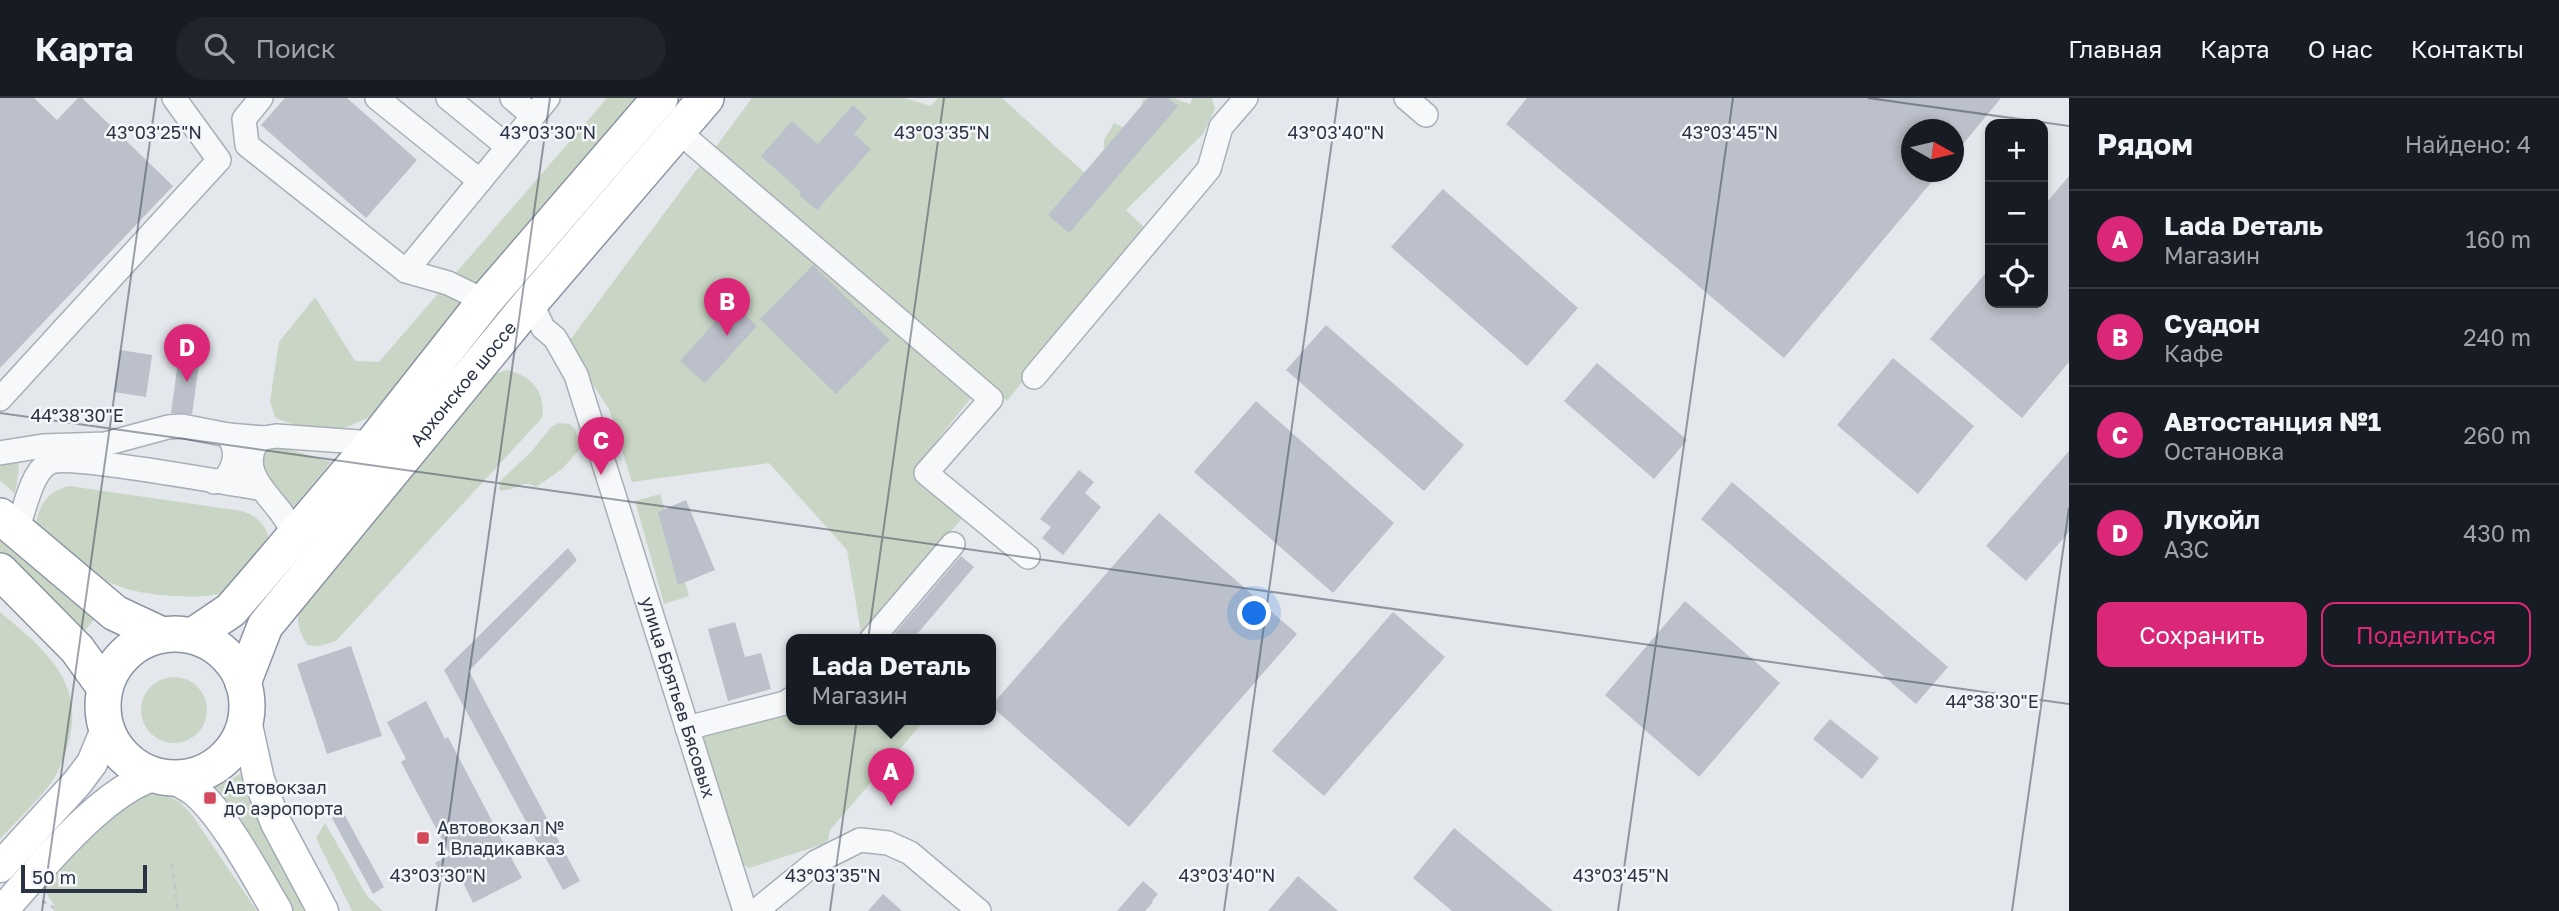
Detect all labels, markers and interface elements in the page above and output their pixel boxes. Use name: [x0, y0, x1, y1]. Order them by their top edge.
search box: [176, 17, 666, 80]
text: Карта: [35, 29, 134, 68]
icon: search: [200, 29, 238, 67]
text: Поиск: [256, 33, 336, 64]
text: Главная: [2068, 34, 2162, 63]
text: Карта: [2200, 34, 2270, 63]
text: О нас: [2308, 34, 2373, 63]
text: Контакты: [2411, 34, 2524, 63]
north arrow: [1901, 119, 1964, 182]
map controls: [1985, 119, 2048, 308]
button: +: [1985, 119, 2048, 182]
text: 43°03'25"N: [106, 121, 202, 143]
text: 43°03'30"N: [500, 121, 596, 143]
text: 43°03'35"N: [894, 121, 990, 143]
text: 43°03'40"N: [1287, 121, 1385, 143]
text: 43°03'45"N: [1682, 121, 1778, 143]
text: Рядом: [2097, 126, 2193, 162]
text: Найдено: 4: [2405, 130, 2531, 158]
button: −: [1985, 182, 2048, 245]
text: Lada Dеталь: [2164, 210, 2323, 241]
text: A: [2112, 225, 2128, 253]
text: 160 m: [2466, 225, 2531, 253]
text: Магазин: [2164, 241, 2260, 269]
button: locate: [1985, 245, 2048, 308]
pin: B: [704, 278, 750, 336]
text: Суадон: [2164, 308, 2260, 339]
street label: Архонское шоссе: [405, 317, 521, 450]
text: B: [2112, 323, 2128, 351]
text: 240 m: [2463, 323, 2531, 351]
pin: D: [164, 324, 210, 382]
text: Кафе: [2164, 339, 2223, 367]
text: 44°38'30"E: [30, 404, 124, 426]
text: Автостанция №1: [2164, 406, 2381, 437]
pin: C: [578, 417, 624, 475]
text: C: [2112, 421, 2128, 449]
text: 260 m: [2463, 421, 2531, 449]
text: Остановка: [2164, 437, 2284, 465]
text: Лукойл: [2164, 504, 2260, 535]
text: D: [2112, 519, 2128, 547]
text: 430 m: [2463, 519, 2531, 547]
text: АЗС: [2164, 535, 2209, 563]
street label: улица Брятьев Бясовых: [637, 594, 721, 801]
your location: [1237, 596, 1271, 630]
button: Сохранить: [2097, 602, 2307, 667]
button: Поделиться: [2321, 602, 2531, 667]
popup: [786, 634, 996, 725]
text: Lada Dеталь: [811, 650, 971, 681]
text: Магазин: [811, 681, 907, 709]
text: 44°38'30"E: [1945, 690, 2039, 712]
pin: A: [868, 748, 914, 806]
place label: Автовокзал до аэропорта: [224, 776, 343, 819]
marker: Автовокзал до аэропорта: [202, 790, 218, 806]
place label: Автовокзал № 1 Владикавказ: [437, 816, 565, 859]
marker: Автовокзал № 1 Владикавказ: [415, 830, 431, 846]
scale bar: [21, 862, 147, 894]
text: 43°03'30"N: [390, 864, 486, 886]
text: 43°03'35"N: [785, 864, 881, 886]
text: 43°03'40"N: [1178, 864, 1276, 886]
text: 43°03'45"N: [1573, 864, 1669, 886]
text: 50 m: [32, 865, 76, 888]

